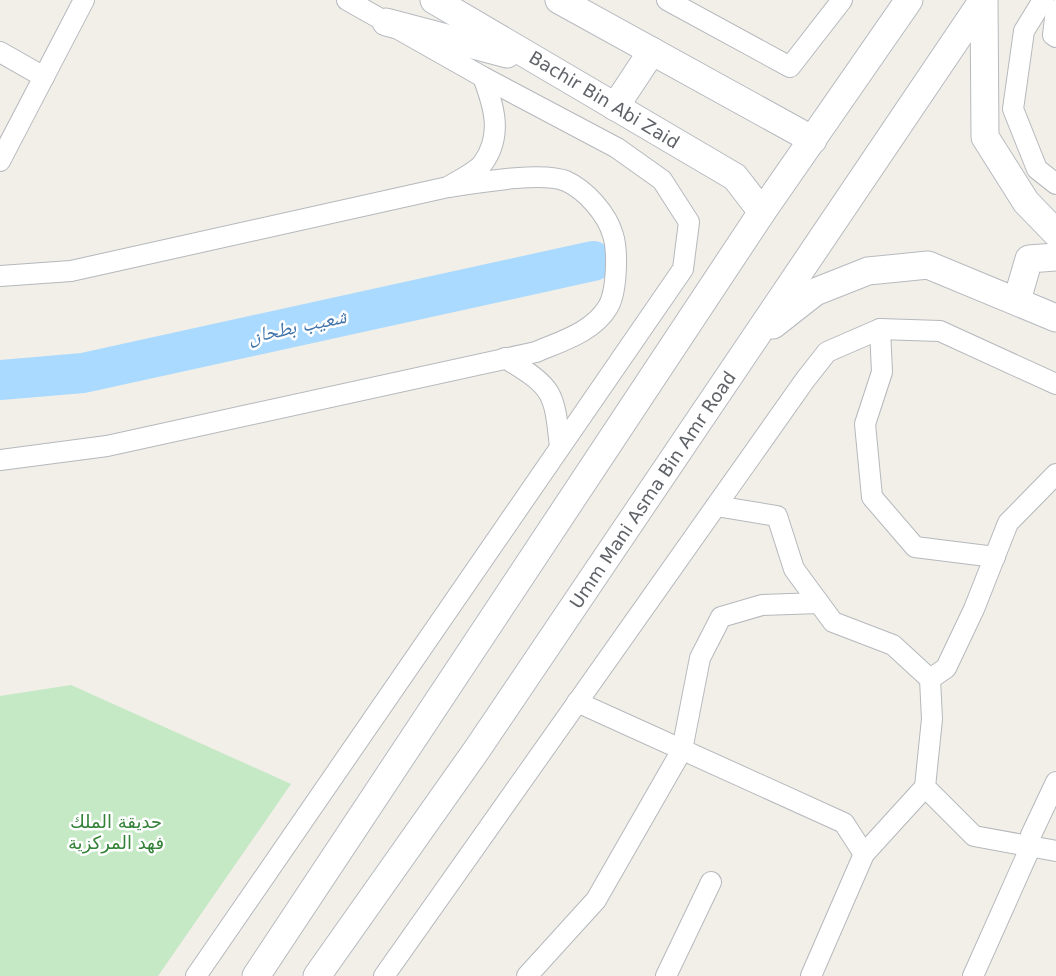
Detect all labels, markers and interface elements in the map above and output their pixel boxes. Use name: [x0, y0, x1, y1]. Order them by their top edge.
street label: Bachir Bin Abi Zaid: [525, 46, 683, 153]
water label: شعيب بطحان: [246, 304, 350, 349]
street label: Umm Mani Asma Bin Amr Road: [565, 367, 740, 612]
park label: حدیقة الملك فهد المركزية: [68, 811, 164, 854]

